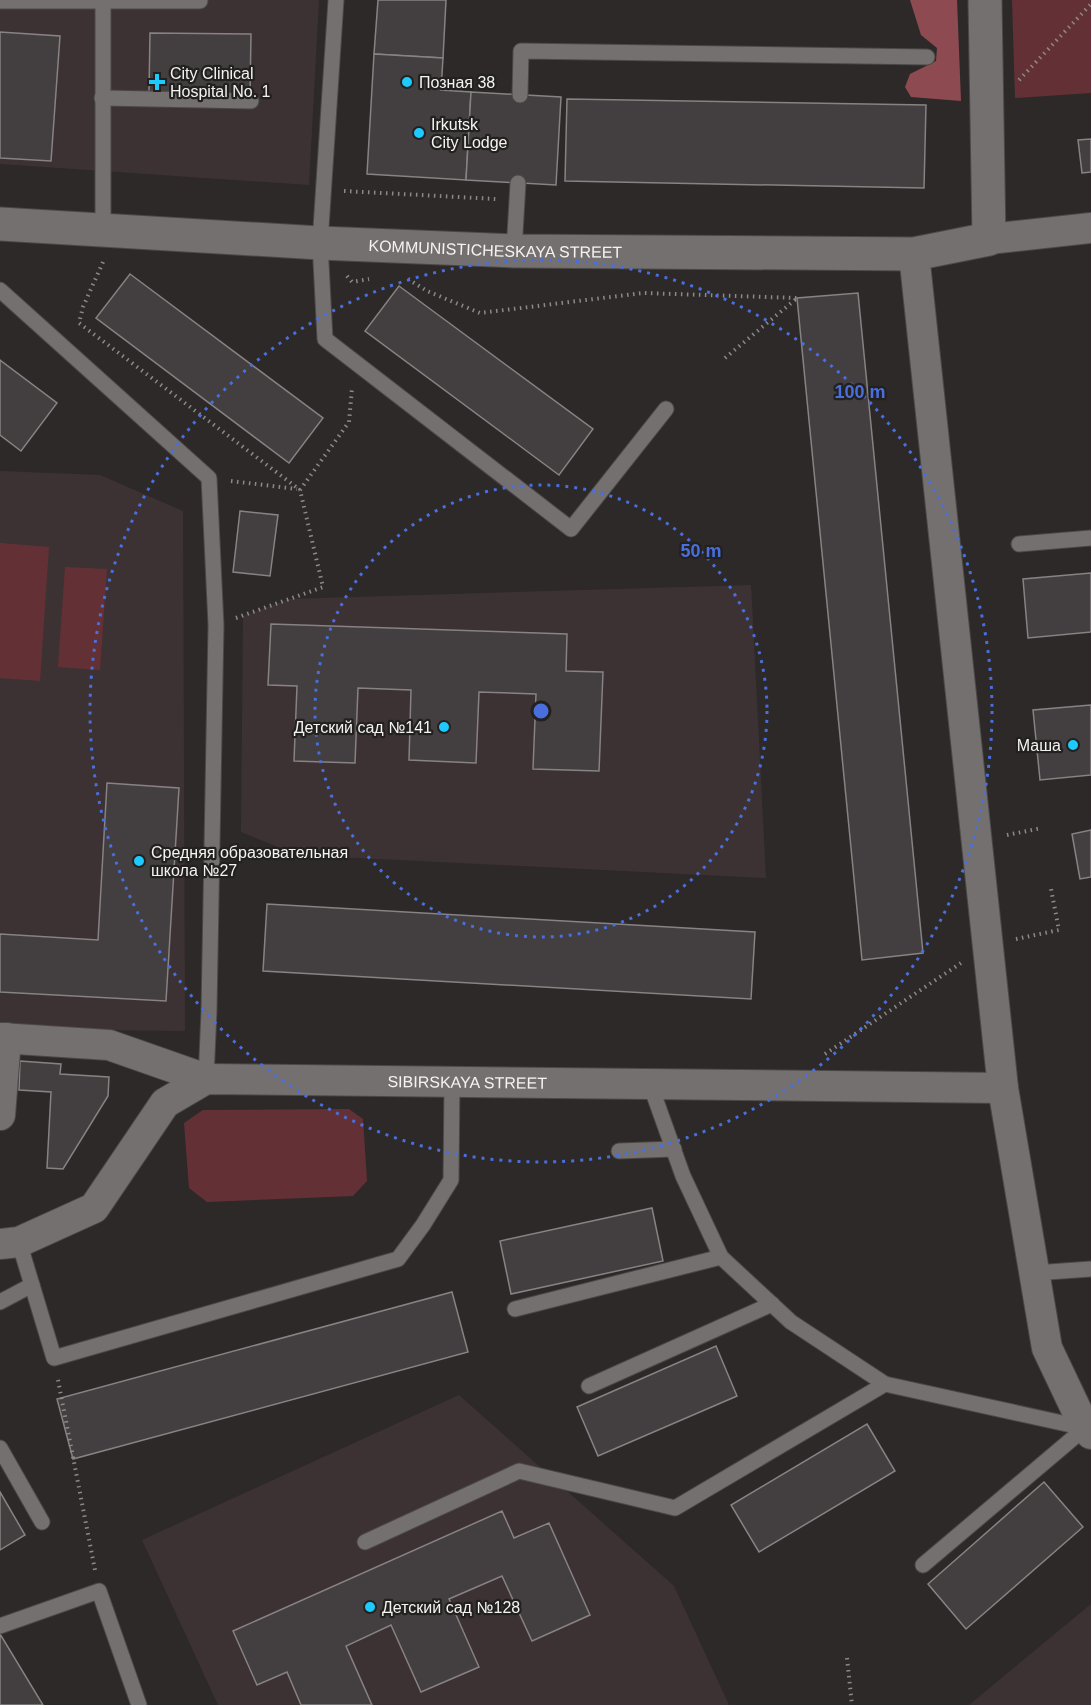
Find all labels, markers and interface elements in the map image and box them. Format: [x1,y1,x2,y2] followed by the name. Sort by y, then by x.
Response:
[170,65,271,100] place label: City Clinical Hospital No. 1
[148,73,166,91] marker: City Clinical Hospital No. 1
[419,74,495,91] place label: Позная 38
[400,75,414,89] marker: Позная 38
[431,116,508,151] place label: Irkutsk City Lodge
[412,126,426,140] marker: Irkutsk City Lodge
[368,237,622,261] street label: KOMMUNISTICHESKAYA STREET
[834,382,886,402] text: 100 m
[680,541,722,561] text: 50 m
[531,701,551,721] centre of rings
[294,719,432,736] place label: Детский сад №141
[437,720,451,734] marker: Детский сад №141
[1017,737,1061,754] place label: Маша
[1066,738,1080,752] marker: Маша
[151,844,348,879] place label: Средняя образовательная школа №27
[132,854,146,868] marker: Средняя образовательная школа №27
[387,1073,547,1092] street label: SIBIRSKAYA STREET
[382,1599,520,1616] place label: Детский сад №128
[363,1600,377,1614] marker: Детский сад №128

